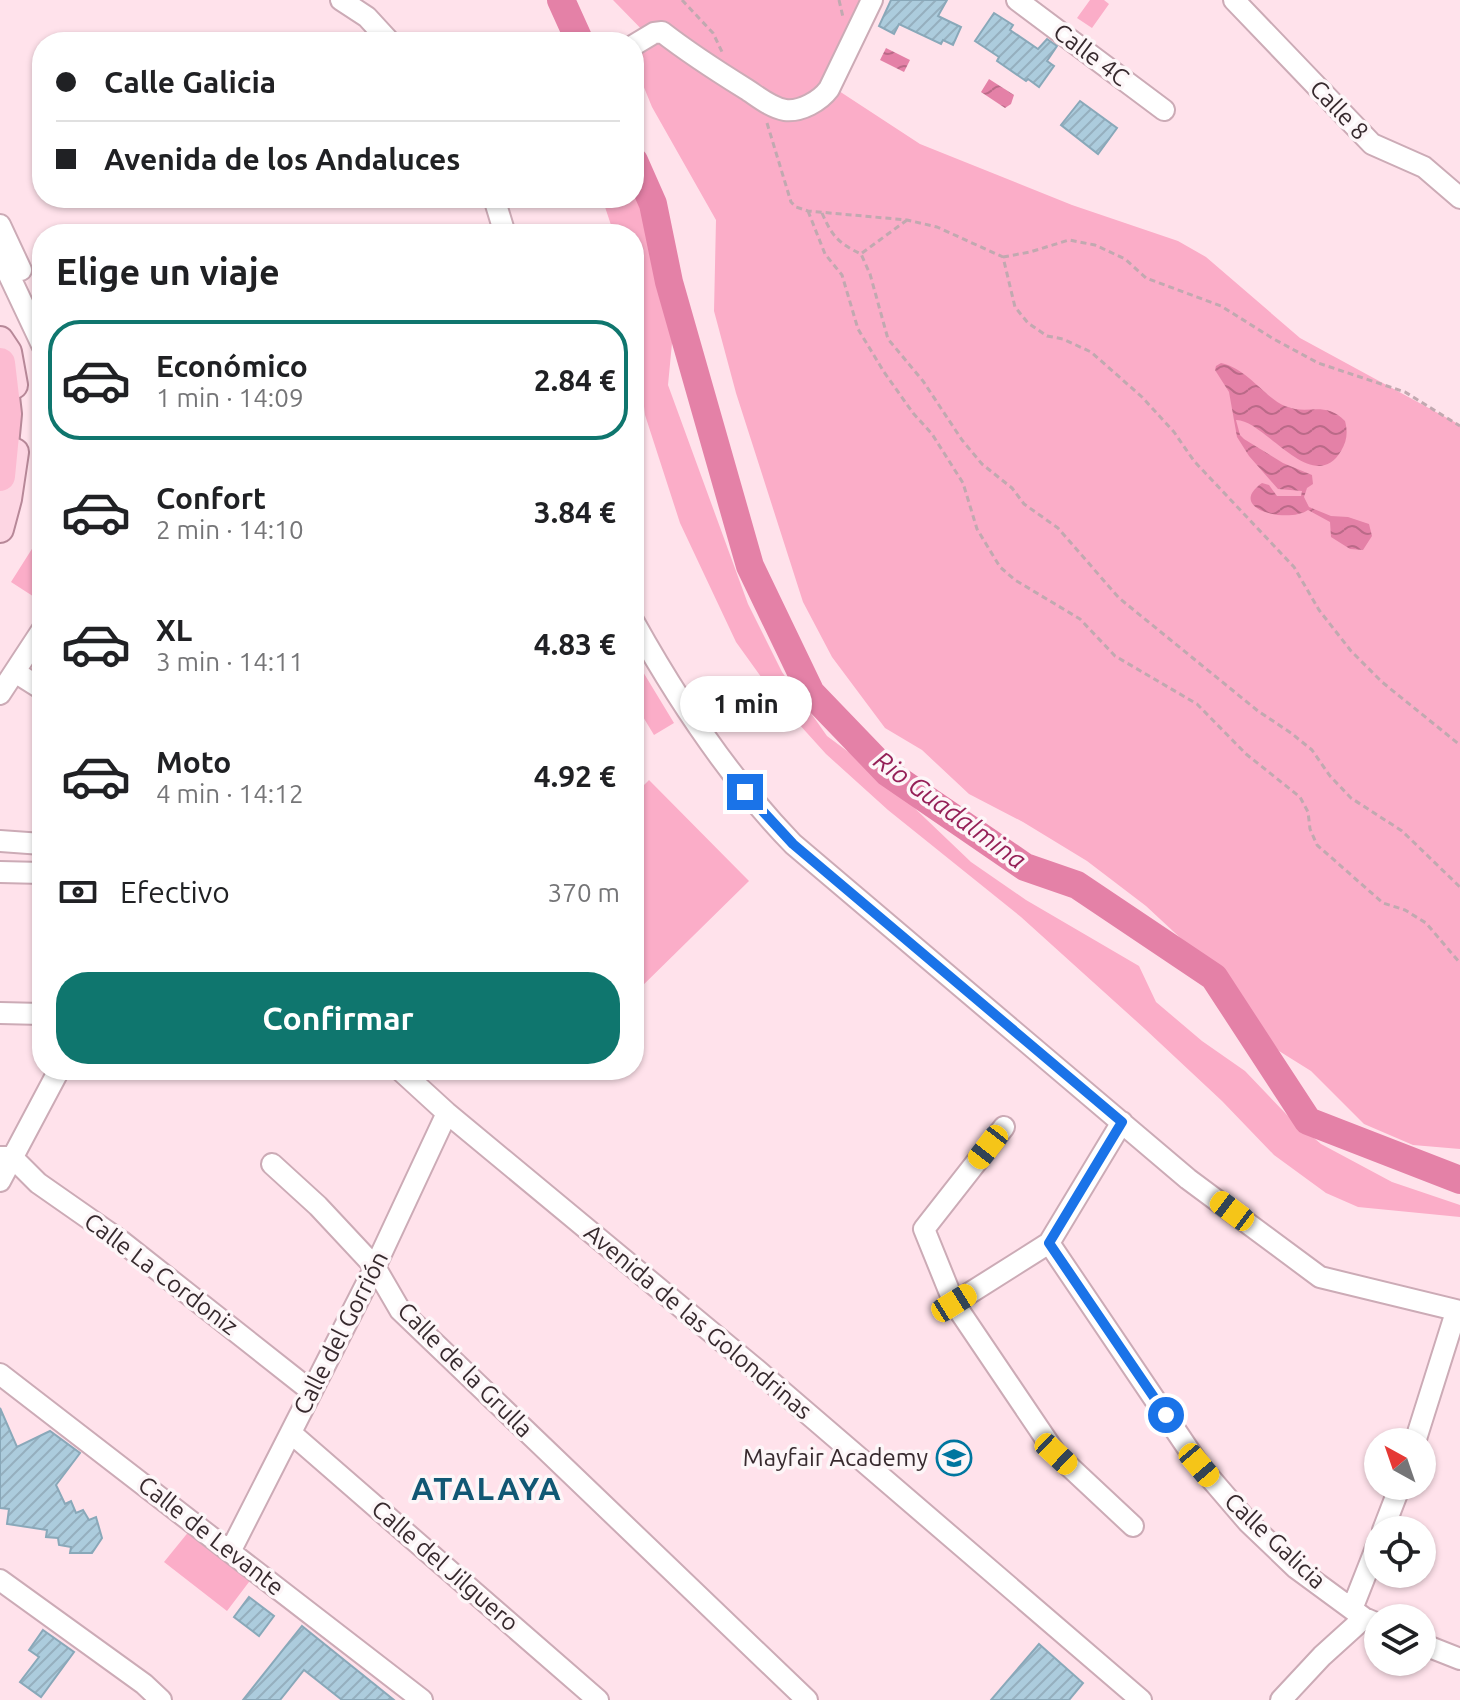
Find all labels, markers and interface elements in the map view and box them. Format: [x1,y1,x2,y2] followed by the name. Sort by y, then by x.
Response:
[1049,18,1134,92] street label: Calle 4C
[104,65,276,99] text: Calle Galicia
[1305,74,1374,145] street label: Calle 8
[104,142,460,176] text: Avenida de los Andaluces
[56,251,280,292] text: Elige un viaje
[60,344,132,416] icon: car
[156,349,308,383] text: Económico
[534,363,616,397] text: 2.84 €
[156,383,304,412] text: 1 min · 14:09
[60,476,132,548] icon: car
[156,481,266,515] text: Confort
[534,495,616,529] text: 3.84 €
[156,515,304,544] text: 2 min · 14:10
[60,608,132,680] icon: car
[156,613,192,647] text: XL
[534,627,616,661] text: 4.83 €
[156,647,304,676] text: 3 min · 14:11
[679,676,811,732] callout: 1 min
[713,689,779,718] text: 1 min
[60,740,132,812] icon: car
[156,745,231,779] text: Moto
[869,745,1032,874] water label: Rio Guadalmina
[534,759,616,793] text: 4.92 €
[727,774,763,810] route end
[156,779,304,808] text: 4 min · 14:12
[56,870,100,914] icon: cash
[120,875,230,909] text: Efectivo
[548,878,620,907] text: 370 m
[56,972,620,1064] button: Confirmar
[964,1121,1012,1173] car
[1206,1187,1258,1235] car
[79,1207,243,1340] street label: Calle La Cordoniz
[579,1219,817,1425] street label: Avenida de las Golondrinas
[288,1247,393,1419] street label: Calle del Gorrión
[927,1280,981,1326] car
[393,1297,538,1442] street label: Calle de la Grulla
[1148,1397,1184,1433] route start
[1364,1428,1436,1500] north arrow
[1364,1428,1436,1676] map controls
[1030,1429,1082,1479] car
[935,1439,973,1477] school or university icon: Mayfair Academy
[1174,1439,1224,1491] car
[743,1444,928,1471] place label: Mayfair Academy
[133,1470,289,1601] street label: Calle de Levante
[411,1470,563,1506] district label: ATALAYA
[1219,1487,1331,1594] street label: Calle Galicia
[367,1495,524,1637] street label: Calle del Jilguero
[1364,1516,1436,1588] button: locate
[1364,1604,1436,1676] button: layers

